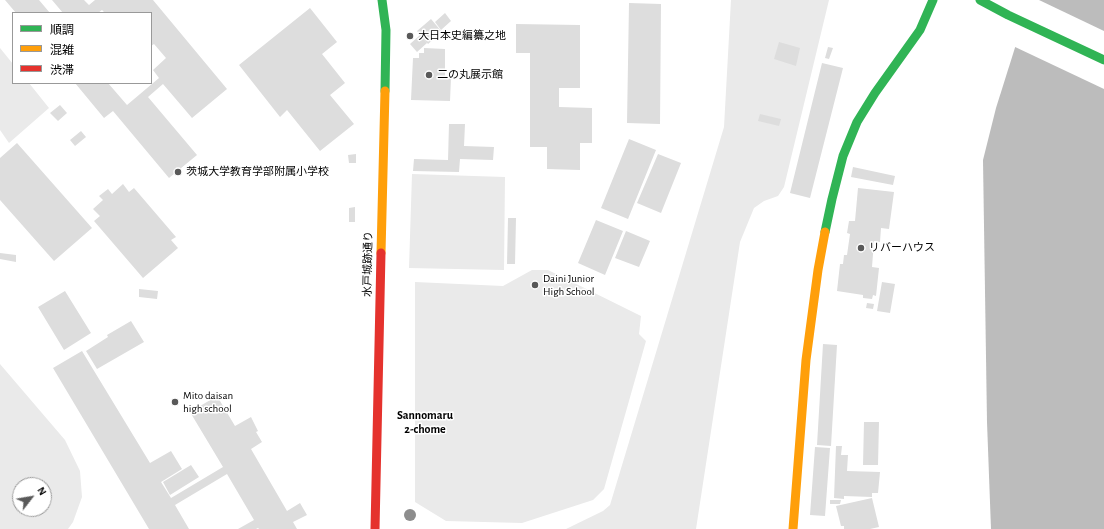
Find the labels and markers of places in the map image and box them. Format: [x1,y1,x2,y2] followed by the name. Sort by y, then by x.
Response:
[418,29,506,43] place label: 大日本史編纂之地
[405,31,415,41] marker: 大日本史編纂之地
[437,68,503,82] place label: 二の丸展示館
[424,70,434,80] marker: 二の丸展示館
[186,165,329,179] place label: 茨城大学教育学部附属小学校
[173,167,183,177] marker: 茨城大学教育学部附属小学校
[869,241,935,255] place label: リバーハウス
[856,243,866,253] marker: リバーハウス
[543,272,595,298] place label: Daini Junior High School
[530,280,540,290] marker: Daini Junior High School
[183,389,233,415] place label: Mito daisan high school
[170,397,180,407] marker: Mito daisan high school

